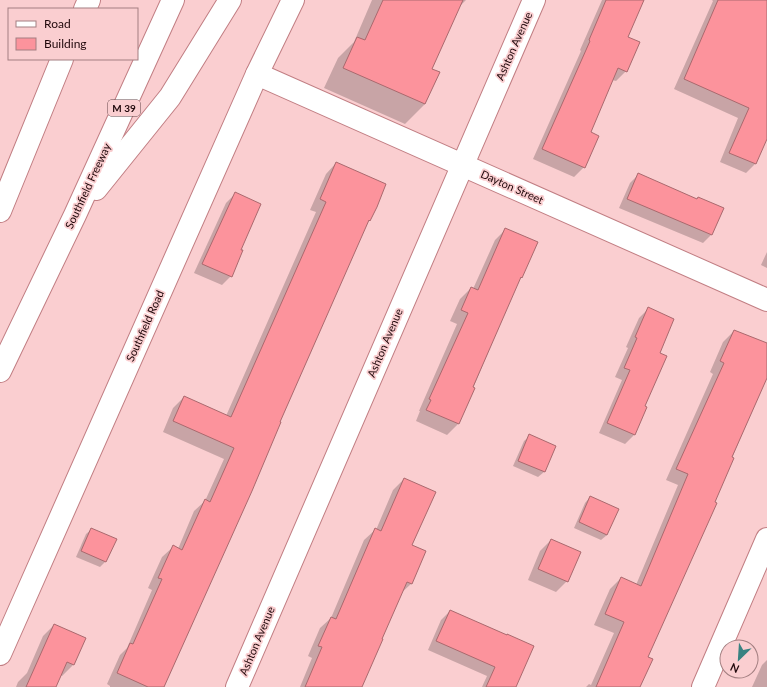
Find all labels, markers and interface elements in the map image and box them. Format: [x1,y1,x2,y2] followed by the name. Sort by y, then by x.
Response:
[8,8,138,60] legend
[493,9,534,82] street label: Ashton Avenue
[44,16,71,31] text: Road
[44,36,87,51] text: Building
[108,100,140,116] road number: M 39
[62,141,113,231] street label: Southfield Freeway
[479,167,546,206] street label: Dayton Street
[123,288,166,363] street label: Southfield Road
[364,306,405,379] street label: Ashton Avenue
[236,604,277,677] street label: Ashton Avenue
[719,639,759,679] north arrow
[728,661,741,676] text: N

